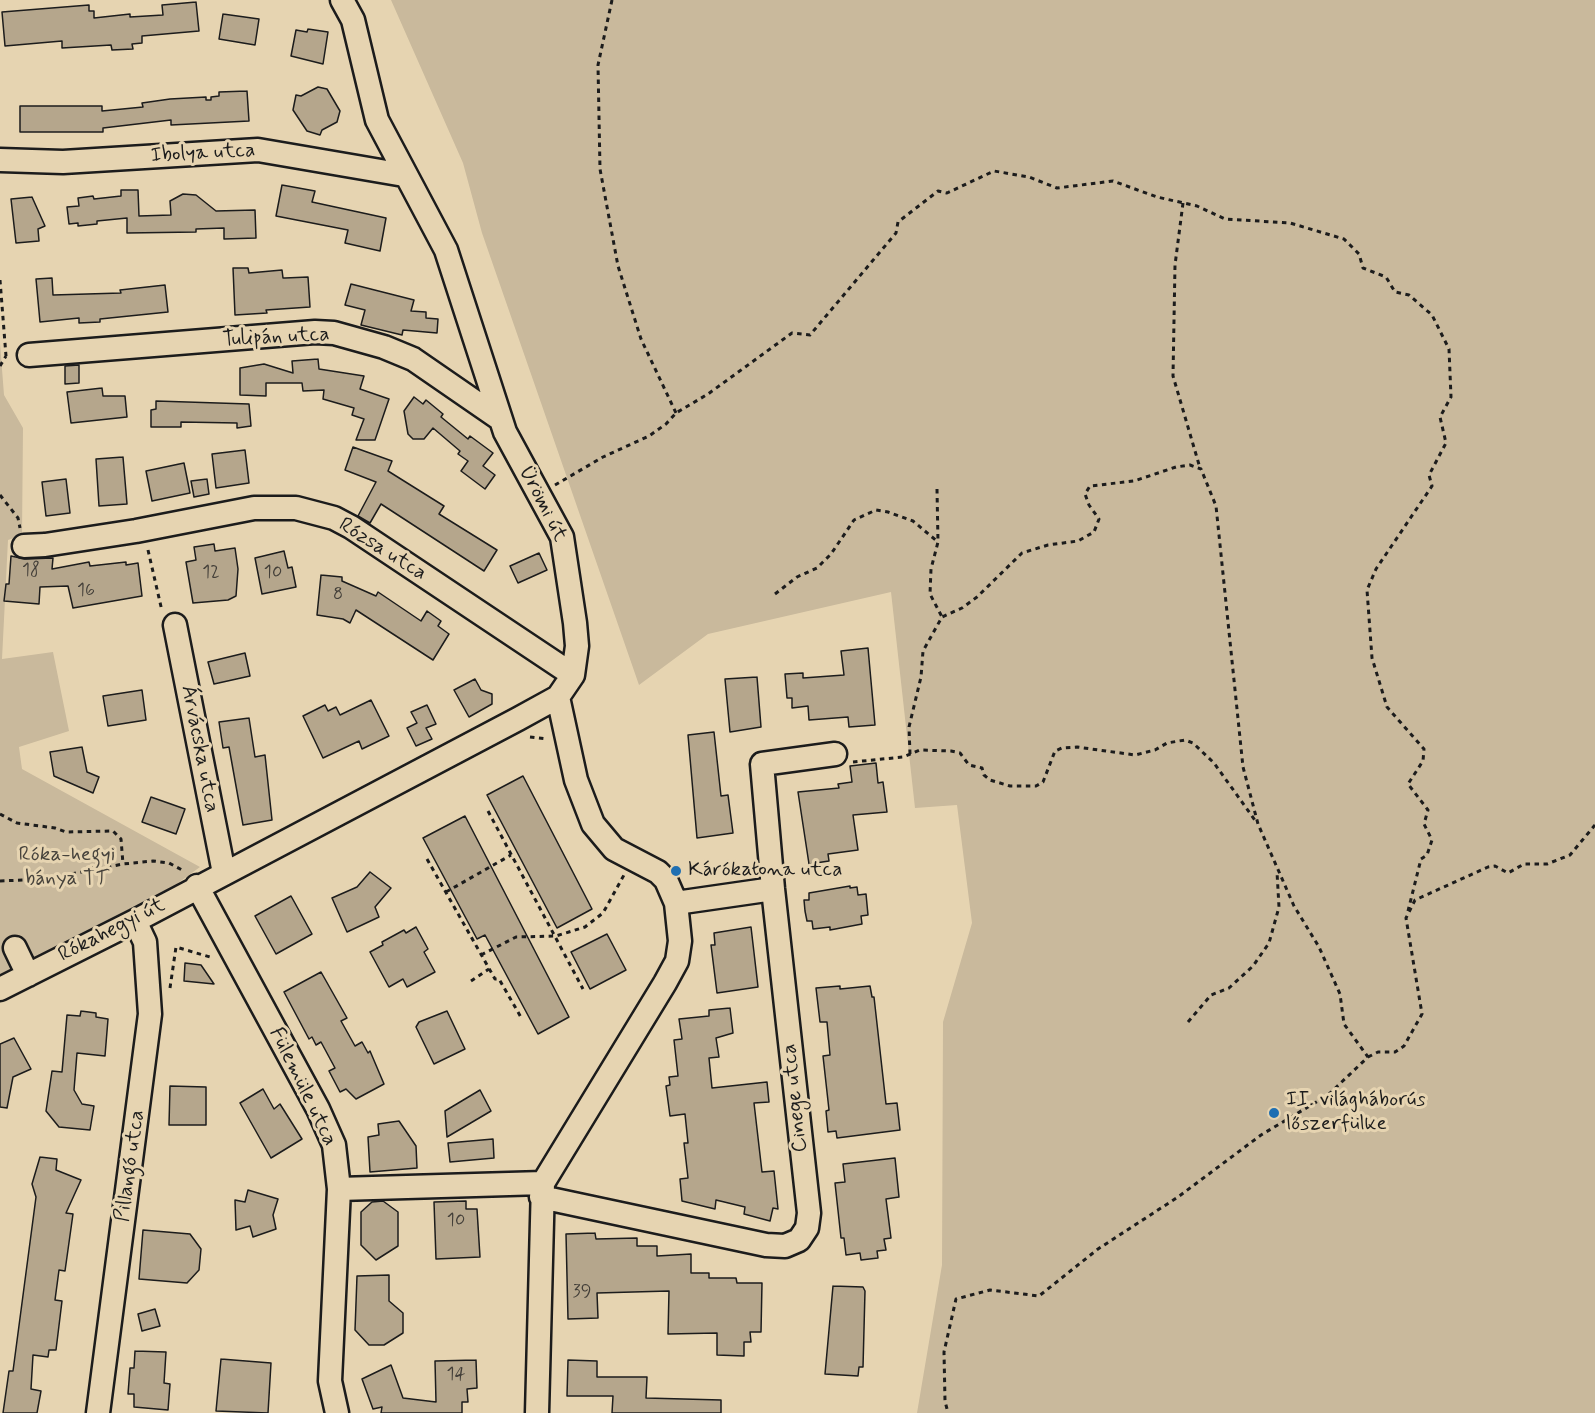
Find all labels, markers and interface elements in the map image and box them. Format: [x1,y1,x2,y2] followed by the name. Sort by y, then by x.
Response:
[150,139,256,169] street label: Ibolya utca
[222,323,330,353] street label: Tulipán utca
[512,462,572,546] street label: Ürömi út
[333,513,431,587] street label: Rózsa utca
[22,560,40,582] house number: 18
[202,562,220,584] house number: 12
[264,562,282,584] house number: 10
[77,580,95,602] house number: 16
[333,584,343,606] house number: 8
[174,683,224,815] street label: Árvácska utca
[19,843,115,893] park label: Róka-hegyi bánya TT
[688,858,843,884] place label: Kárókatona utca
[669,864,683,878] marker: Kárókatona utca
[54,893,170,969] street label: Rókahegyi út
[263,1024,341,1150] street label: Fülemüle utca
[778,1042,814,1154] street label: Cinege utca
[1286,1088,1426,1138] place label: II. világháborús lőszerfülke
[1267,1106,1281,1120] marker: II. világháborús lőszerfülke
[111,1108,151,1224] street label: Pillangó utca
[447,1210,465,1232] house number: 10
[573,1281,591,1303] house number: 39
[447,1364,465,1386] house number: 14

